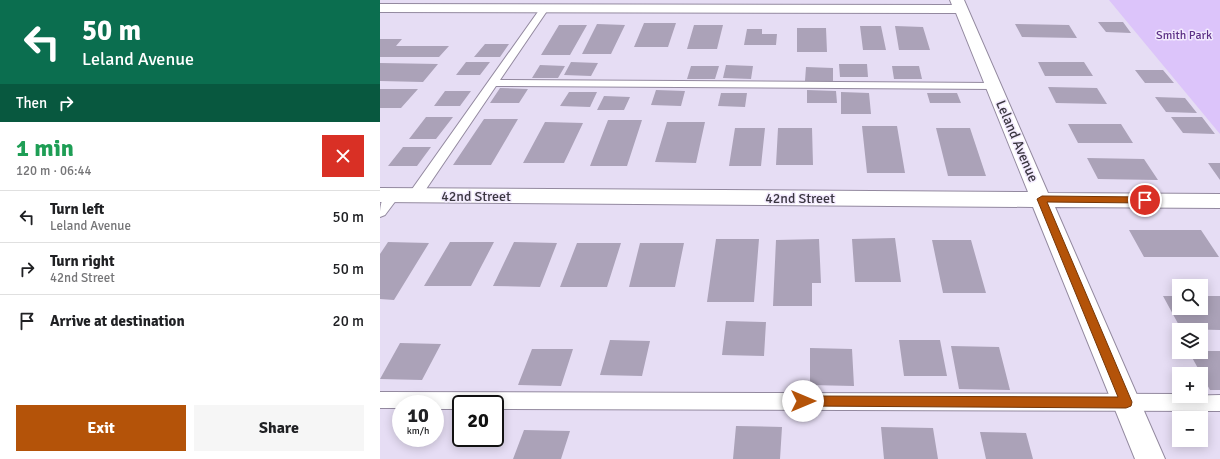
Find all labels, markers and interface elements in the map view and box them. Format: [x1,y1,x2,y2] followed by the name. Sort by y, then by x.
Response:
[82,14,141,48] text: 50 m
[16,16,68,68] icon: left
[1156,28,1212,43] park label: Smith Park
[82,48,194,70] text: Leland Avenue
[55,92,77,114] icon: right
[16,94,47,112] text: Then
[992,98,1042,184] street label: Leland Avenue
[16,133,74,163] text: 1 min
[322,135,364,177] button: close
[16,163,92,179] text: 120 m · 06:44
[1128,183,1162,217] pin
[441,188,511,205] street label: 42nd Street
[1134,189,1156,211] icon: arrive
[765,190,835,207] street label: 42nd Street
[50,200,104,218] text: Turn left
[16,206,38,228] icon: left
[333,208,364,226] text: 50 m
[50,218,131,234] text: Leland Avenue
[50,252,115,270] text: Turn right
[16,258,38,280] icon: right
[333,260,364,278] text: 50 m
[50,270,115,286] text: 42nd Street
[1172,279,1208,447] map controls
[1172,279,1208,315] button: search
[16,310,38,332] icon: arrive
[50,312,185,330] text: Arrive at destination
[333,312,364,330] text: 20 m
[1172,323,1208,359] button: layers
[1172,367,1208,403] button: +
[782,380,824,422] position arrow
[452,395,504,447] speed limit sign: 20
[407,403,429,428] text: 10
[16,405,186,451] button: Exit
[194,405,364,451] button: Share
[1172,411,1208,447] button: −
[407,425,429,437] text: km/h

